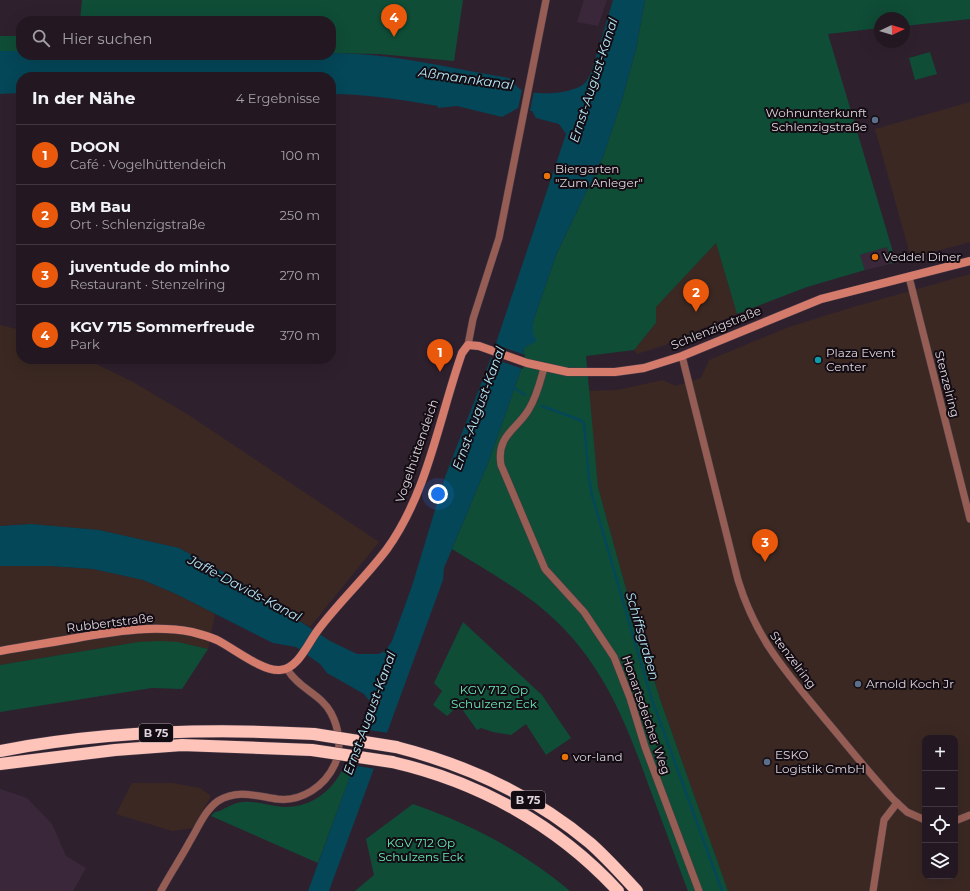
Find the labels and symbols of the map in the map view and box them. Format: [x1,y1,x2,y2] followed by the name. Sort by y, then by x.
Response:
[381,4,407,37] pin: 4
[874,12,910,48] north arrow
[565,15,621,144] water label: Ernst-August-Kanal
[417,63,515,93] water label: Aßmannkanal
[766,105,867,134] place label: Wohnunterkunft Schlenzigstraße
[870,115,880,125] marker: Wohnunterkunft Schlenzigstraße
[555,161,643,190] place label: Biergarten "Zum Anleger"
[542,171,552,181] marker: Biergarten "Zum Anleger"
[883,249,961,264] place label: Veddel Diner
[870,252,880,262] marker: Veddel Diner
[683,279,709,312] pin: 2
[669,303,763,352] street label: Schlenzigstraße
[427,339,453,372] pin: 1
[448,344,508,472] water label: Ernst-August-Kanal
[826,345,896,374] place label: Plaza Event Center
[932,349,963,419] street label: Stenzelring
[813,355,823,365] marker: Plaza Event Center
[392,397,441,504] street label: Vogelhüttendeich
[428,484,448,504] your location
[752,529,778,562] pin: 3
[185,551,305,625] water label: Jaffe-Davids-Kanal
[623,590,663,682] water label: Schiffsgraben
[66,610,154,635] street label: Rubbertstraße
[767,628,820,691] street label: Stenzelring
[339,649,399,777] water label: Ernst-August-Kanal
[619,653,674,776] street label: Honartsdeicher Weg
[866,676,954,691] place label: Arnold Koch Jr
[853,679,863,689] marker: Arnold Koch Jr
[451,682,538,711] park label: KGV 712 Op Schulzenz Eck
[139,724,173,742] road number: B 75
[775,747,865,776] place label: ESKO Logistik GmbH
[573,749,623,764] place label: vor-land
[560,752,570,762] marker: vor-land
[762,757,772,767] marker: ESKO Logistik GmbH
[511,791,545,809] road number: B 75
[378,835,465,864] park label: KGV 712 Op Schulzens Eck

